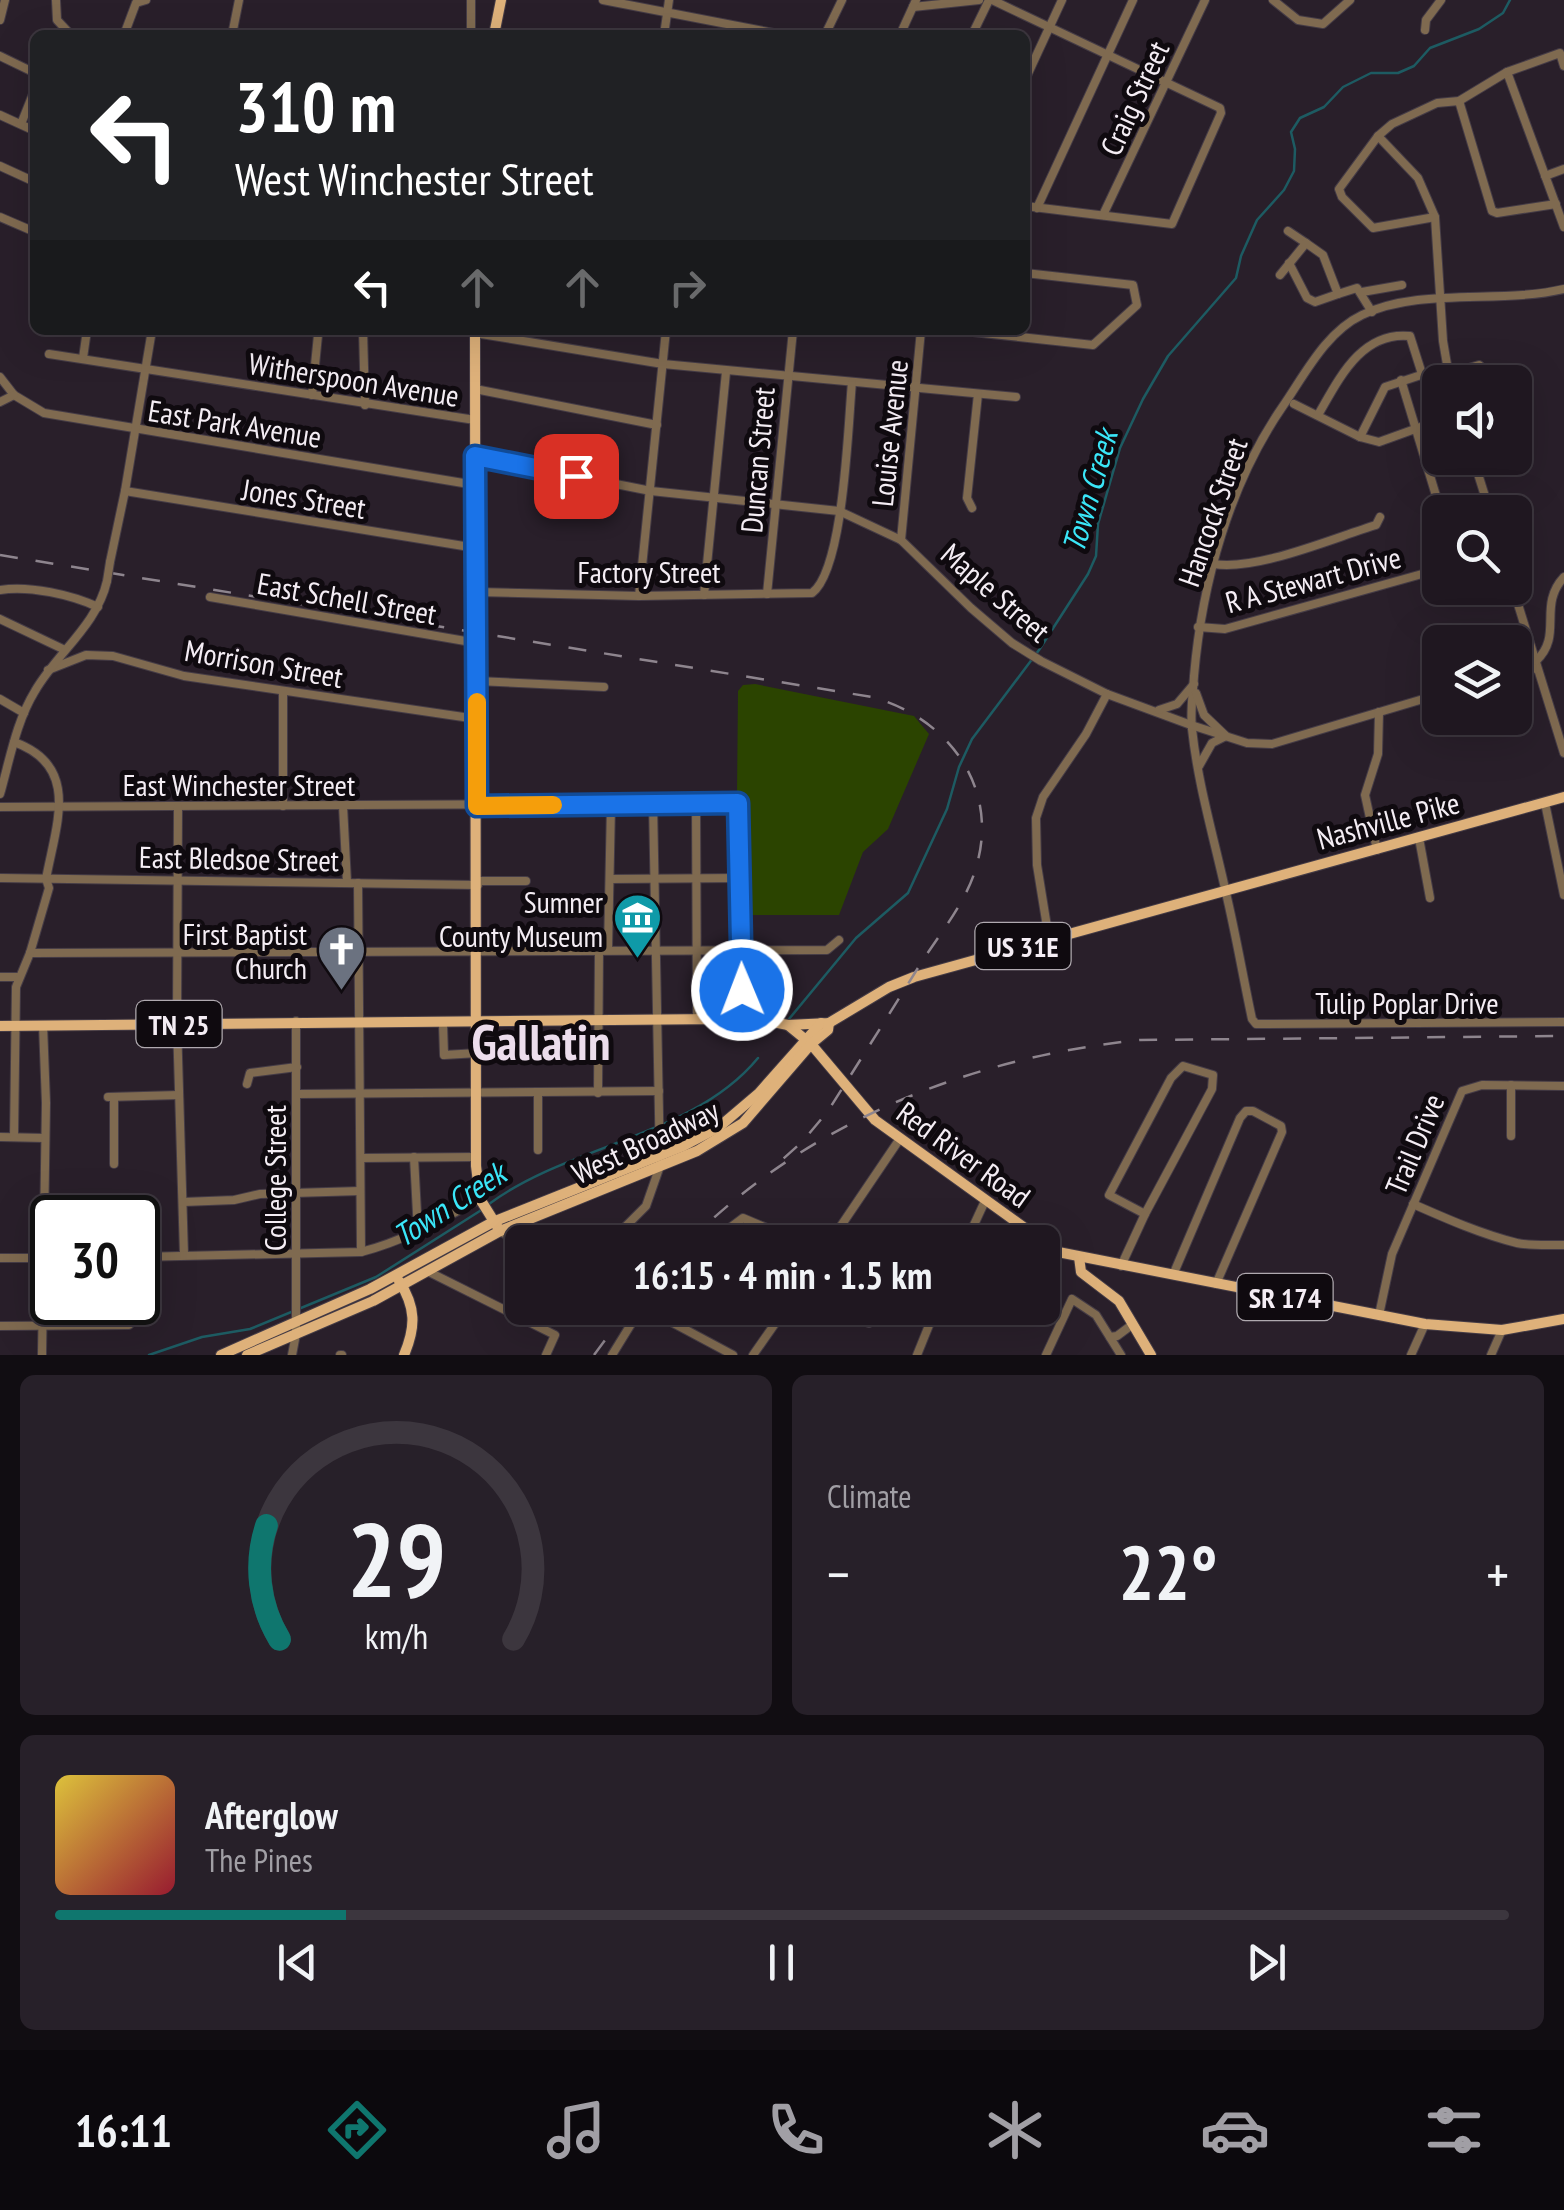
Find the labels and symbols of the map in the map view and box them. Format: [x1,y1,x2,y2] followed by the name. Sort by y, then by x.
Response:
[1091,34,1178,161] street label: Craig Street
[246,343,462,415] street label: Witherspoon Avenue
[862,358,916,508] street label: Louise Avenue
[731,385,783,535] street label: Duncan Street
[146,390,324,456] street label: East Park Avenue
[1051,421,1128,557] water label: Town Creek
[1168,432,1256,591] street label: Hancock Street
[534,434,619,519] pin
[239,469,369,527] street label: Jones Street
[933,534,1059,651] street label: Maple Street
[1221,537,1405,621] street label: R A Stewart Drive
[577,552,721,591] street label: Factory Street
[254,563,440,633] street label: East Schell Street
[182,630,347,696] street label: Morrison Street
[123,765,356,804] street label: East Winchester Street
[1312,782,1464,858] street label: Nashville Pike
[139,837,340,879] street label: East Bledsoe Street
[439,882,604,955] place label: Sumner County Museum
[612,892,664,960] museum icon: Sumner County Museum
[183,914,308,987] place label: First Baptist Church
[976,923,1070,969] road number: US 31E
[316,924,368,992] church icon: First Baptist Church
[690,938,794,1042] position arrow
[1315,983,1499,1022] street label: Tulip Poplar Drive
[136,1001,222,1047] road number: TN 25
[472,1009,610,1074] district label: Gallatin
[1375,1088,1453,1200] street label: Trail Drive
[565,1090,725,1192] street label: West Broadway
[890,1092,1038,1216] street label: Red River Road
[255,1104,294,1251] street label: College Street
[385,1150,516,1256] water label: Town Creek
[30,1195,160,1325] speed limit sign: 30
[1238,1274,1332,1320] road number: SR 174

